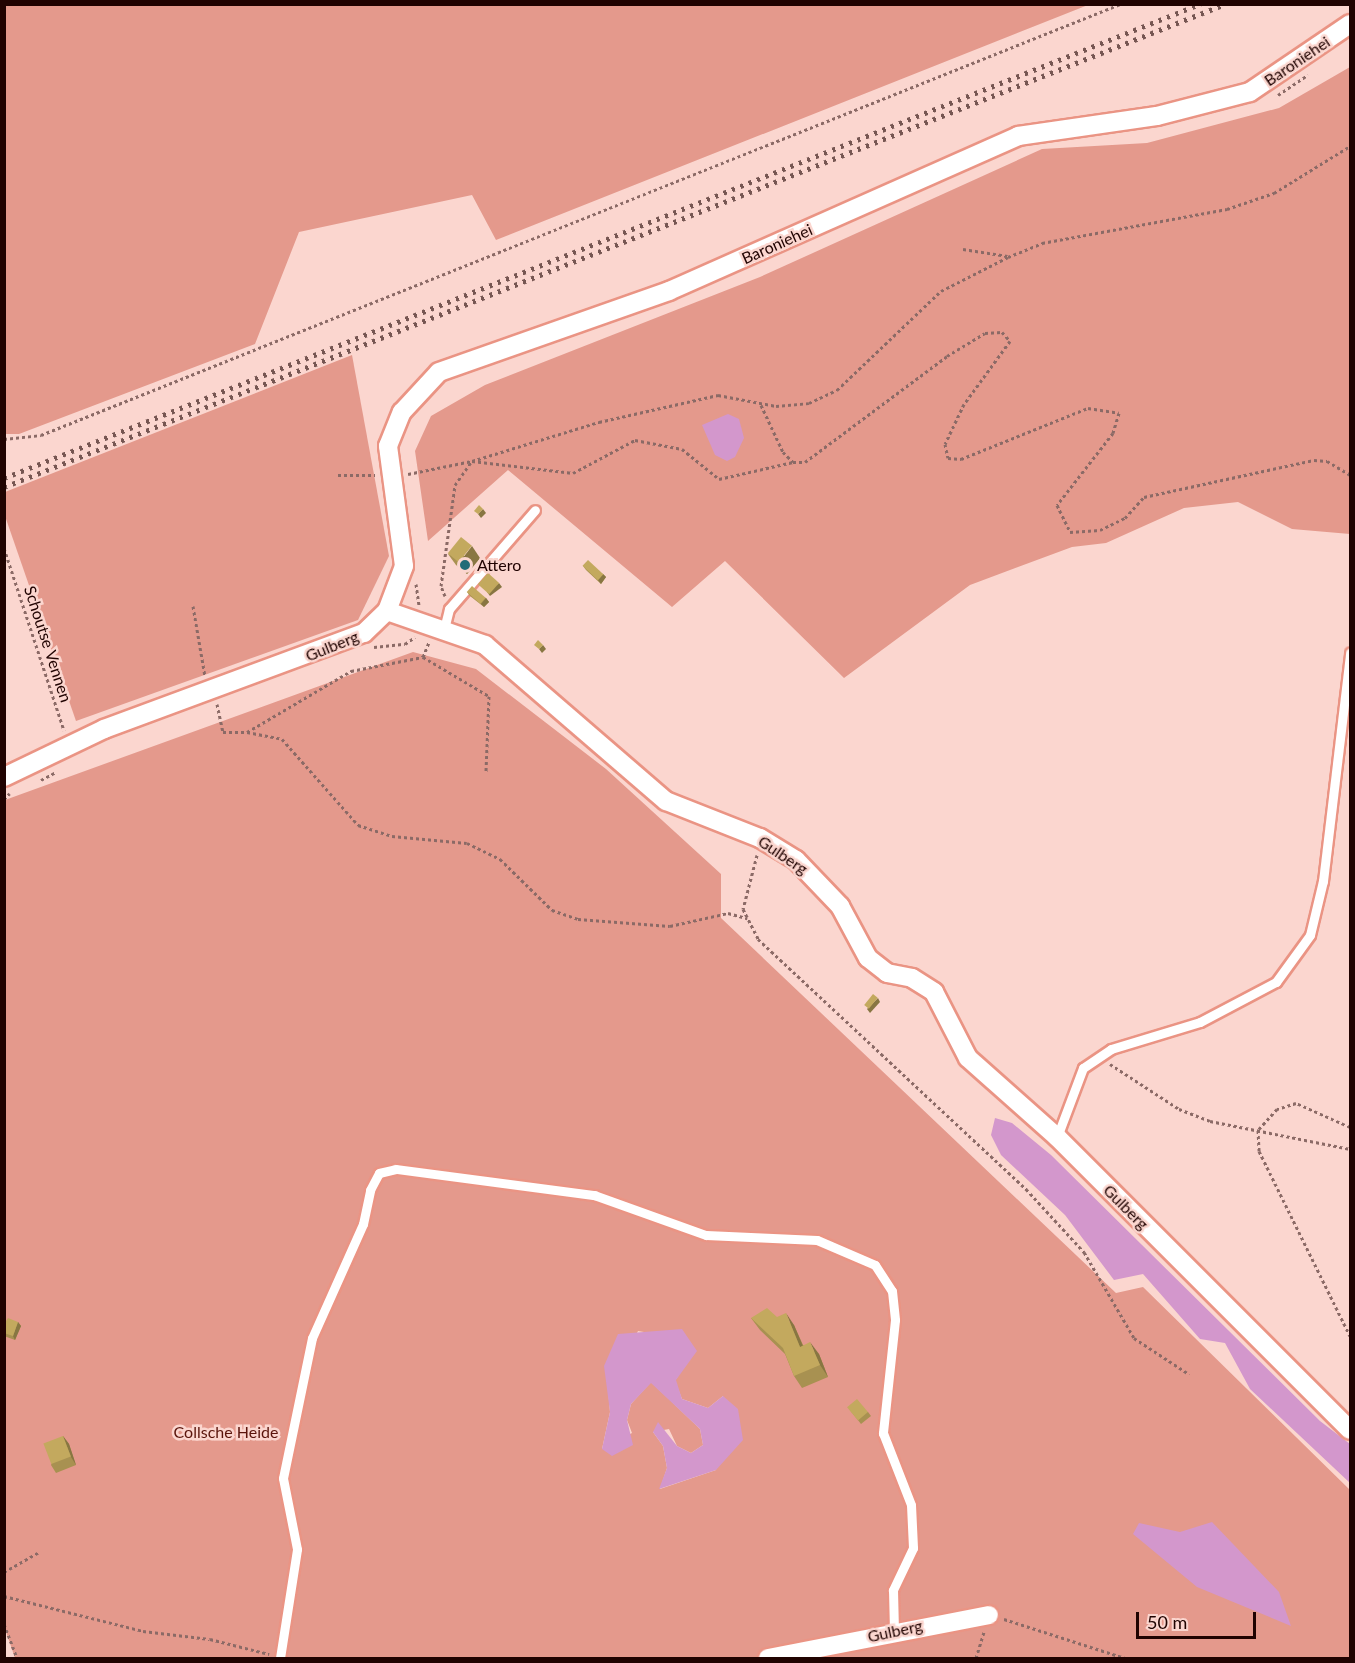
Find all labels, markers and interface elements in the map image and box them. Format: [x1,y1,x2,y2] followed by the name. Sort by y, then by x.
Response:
[1260,32,1334,90] street label: Baroniehei
[739,220,815,268] street label: Baroniehei
[477,555,521,575] place label: Attero
[458,558,472,572] marker: Attero
[20,583,76,705] street label: Schoutse Vennen
[303,627,361,665] street label: Gulberg
[755,831,811,879] street label: Gulberg
[1100,1181,1152,1233] street label: Gulberg
[174,1422,278,1442] park label: Collsche Heide
[1139,1600,1259,1638] scale bar
[1147,1611,1187,1633] text: 50 m
[866,1616,924,1646] street label: Gulberg

